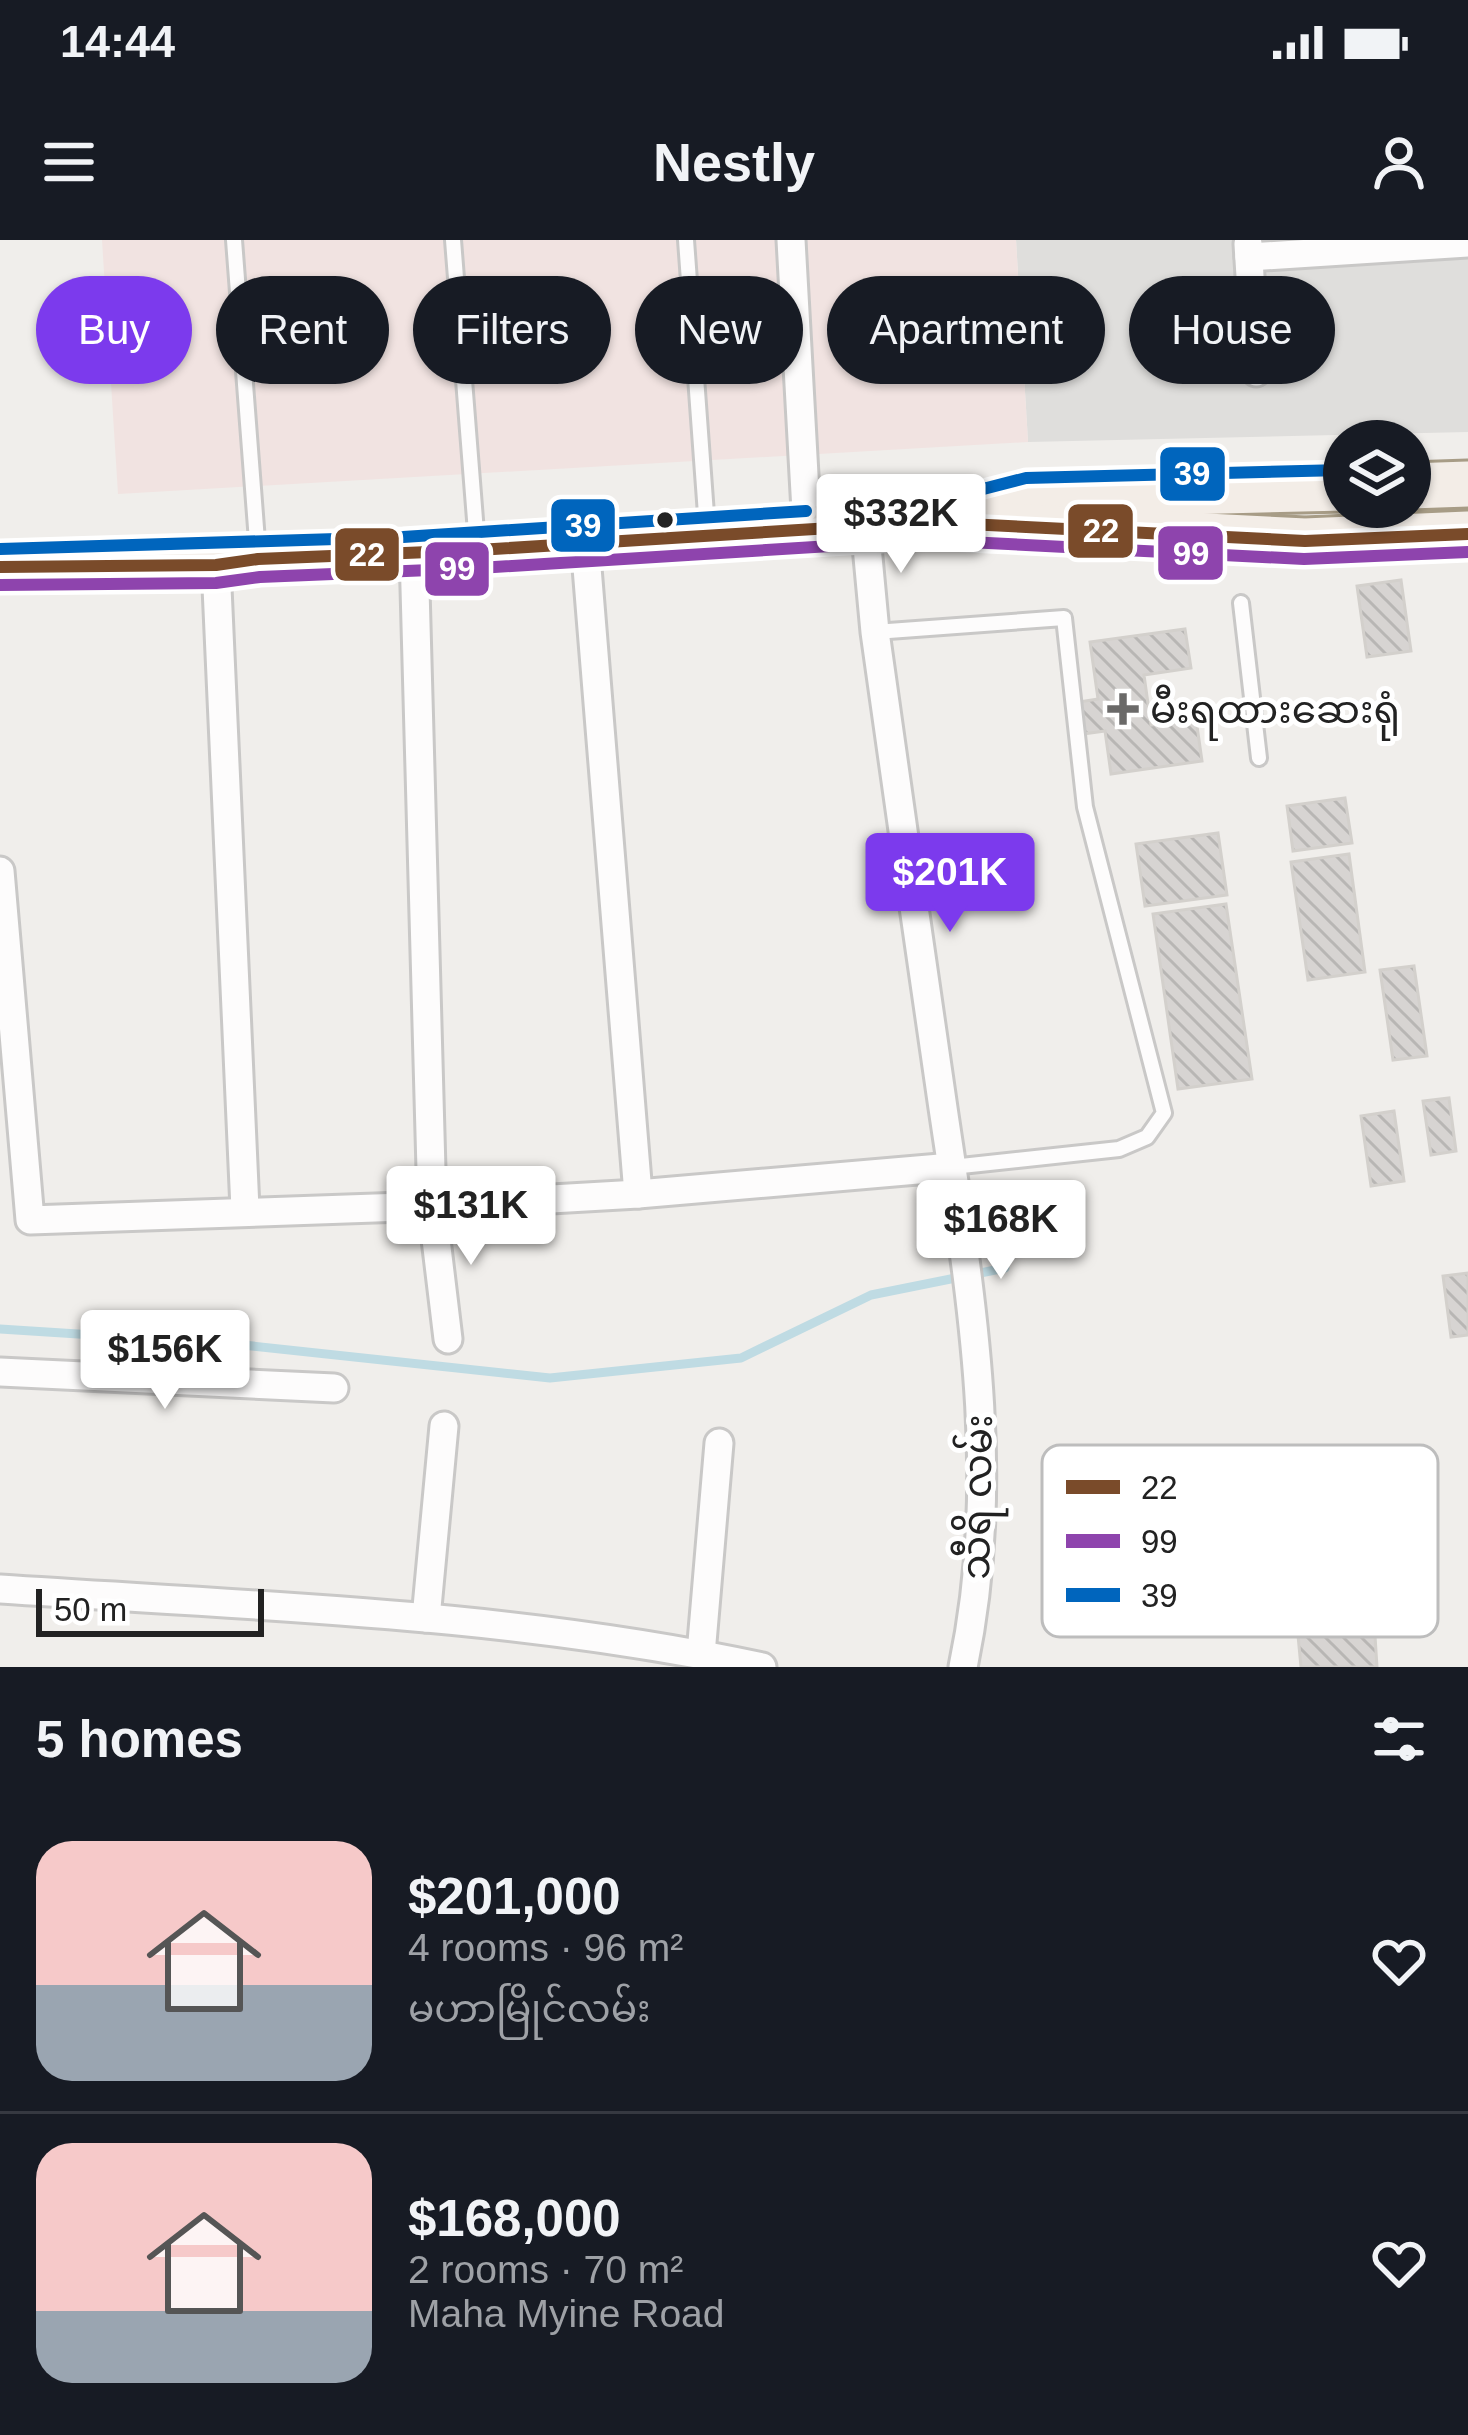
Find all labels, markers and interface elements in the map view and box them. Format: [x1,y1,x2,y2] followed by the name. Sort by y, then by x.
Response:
[60,16,175,67] text: 14:44
[36,129,102,195] icon: menu
[1366,129,1432,195] icon: person
[653,132,815,192] text: Nestly
[36,276,192,384] chip: Buy
[216,276,389,384] chip: Rent
[413,276,611,384] chip: Filters
[635,276,803,384] chip: New
[827,276,1105,384] chip: Apartment
[1129,276,1335,384] chip: House
[1323,420,1431,528] map controls
[1323,420,1431,528] button: layers
[1158,445,1227,503] line badge: 39
[1174,455,1210,492] text: 39
[817,474,985,576] pin: $332K
[844,491,958,534] text: $332K
[549,497,617,554] line badge: 39
[1066,502,1135,560] line badge: 22
[565,507,601,544] text: 39
[654,509,676,531] unlabelled marker
[1083,512,1119,549] text: 22
[1156,524,1225,582] line badge: 99
[333,526,401,583] line badge: 22
[1173,535,1209,572] text: 99
[349,536,385,573] text: 22
[423,540,491,598] line badge: 99
[439,550,475,587] text: 99
[1150,684,1400,741] place label: မီးရထားဆေးရုံ
[1107,693,1139,725] marker: မီးရထားဆေးရုံ
[866,833,1034,935] pin: $201K
[893,850,1007,893] text: $201K
[387,1166,555,1268] pin: $131K
[917,1180,1085,1282] pin: $168K
[414,1183,528,1226] text: $131K
[944,1197,1058,1240] text: $168K
[81,1310,249,1412] pin: $156K
[108,1327,222,1370] text: $156K
[950,1414,1010,1580] street label: သီရိ လမ်း
[1042,1445,1438,1637] legend
[1141,1469,1178,1506] text: 22
[1141,1523,1178,1560] text: 99
[1141,1577,1178,1614] text: 39
[36,1583,264,1636] scale bar
[54,1591,127,1628] text: 50 m
[1366,1706,1432,1772] icon: filters
[36,1711,243,1768] text: 5 homes
[408,1868,621,1925] text: $201,000
[132,1889,276,2033] icon: home
[408,1926,683,1969] text: 4 rooms · 96 m²
[1366,1928,1432,1994] icon: heart
[408,1987,651,2030] text: မဟာမြိုင်လမ်း
[408,2190,621,2247] text: $168,000
[132,2191,276,2335] icon: home
[1366,2230,1432,2296] icon: heart
[408,2248,683,2291] text: 2 rooms · 70 m²
[408,2292,725,2335] text: Maha Myine Road

